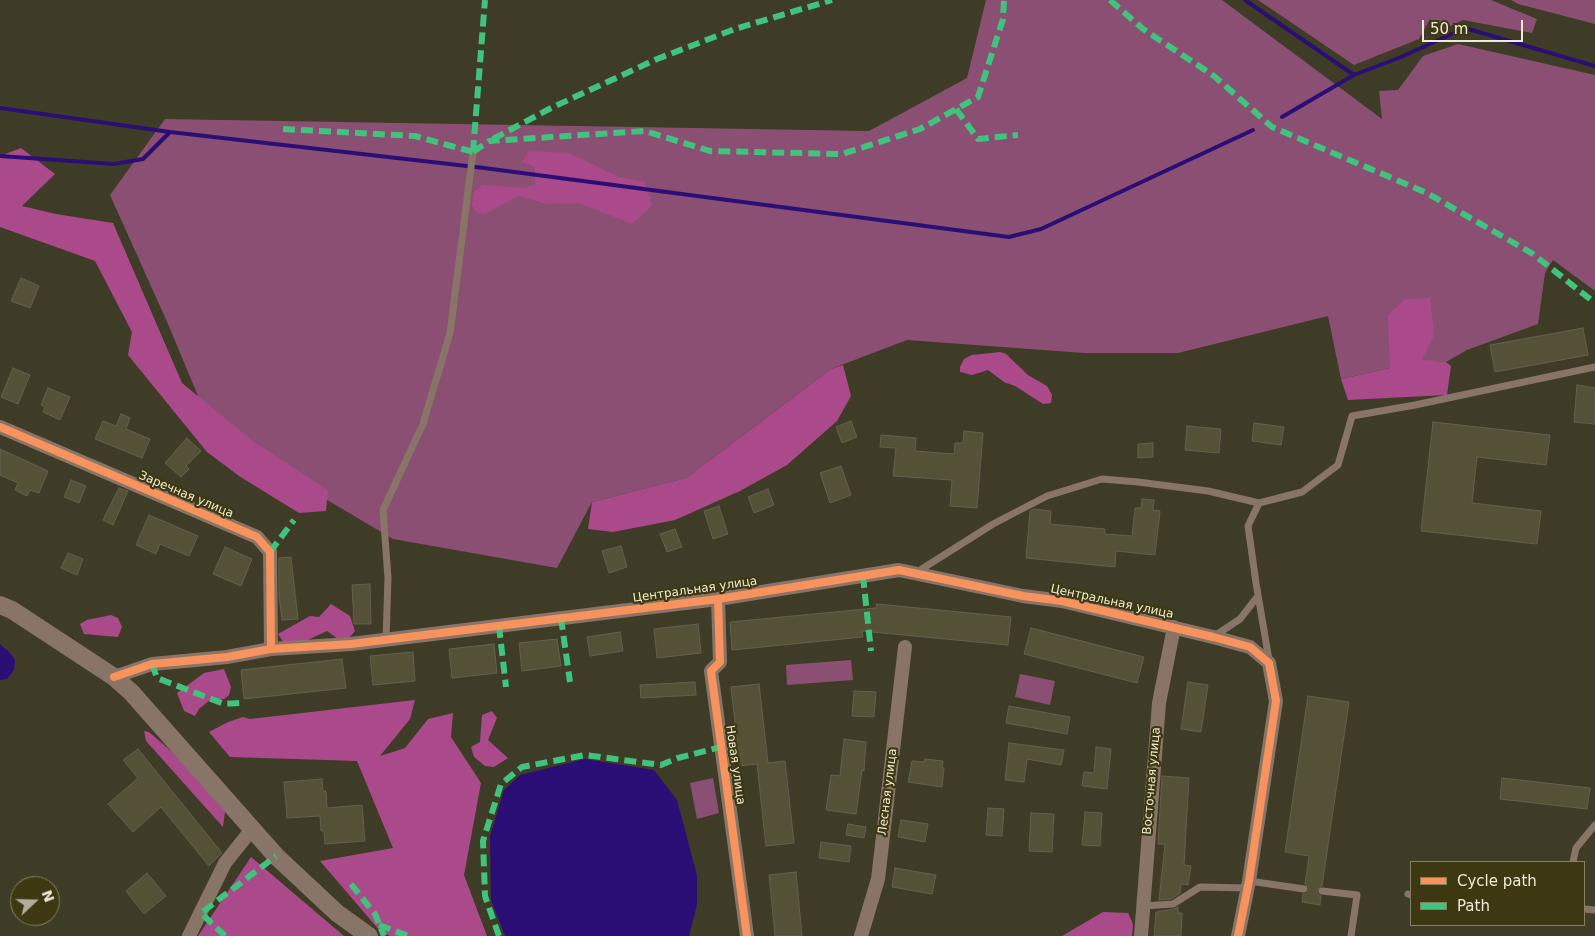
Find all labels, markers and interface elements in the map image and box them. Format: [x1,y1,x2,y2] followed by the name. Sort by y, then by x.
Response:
[1425,10,1526,42] scale bar
[1430,20,1468,38] text: 50 m
[136,469,236,521] street label: Заречная улица
[632,574,758,606] street label: Центральная улица
[1049,582,1175,622] street label: Центральная улица
[722,724,748,806] street label: Новая улица
[1140,727,1164,835] street label: Восточная улица
[876,748,900,836] street label: Лесная улица
[1410,861,1585,926] legend
[1457,872,1537,890] text: Cycle path
[10,876,60,926] north arrow
[39,888,58,904] text: N
[1457,897,1490,915] text: Path

